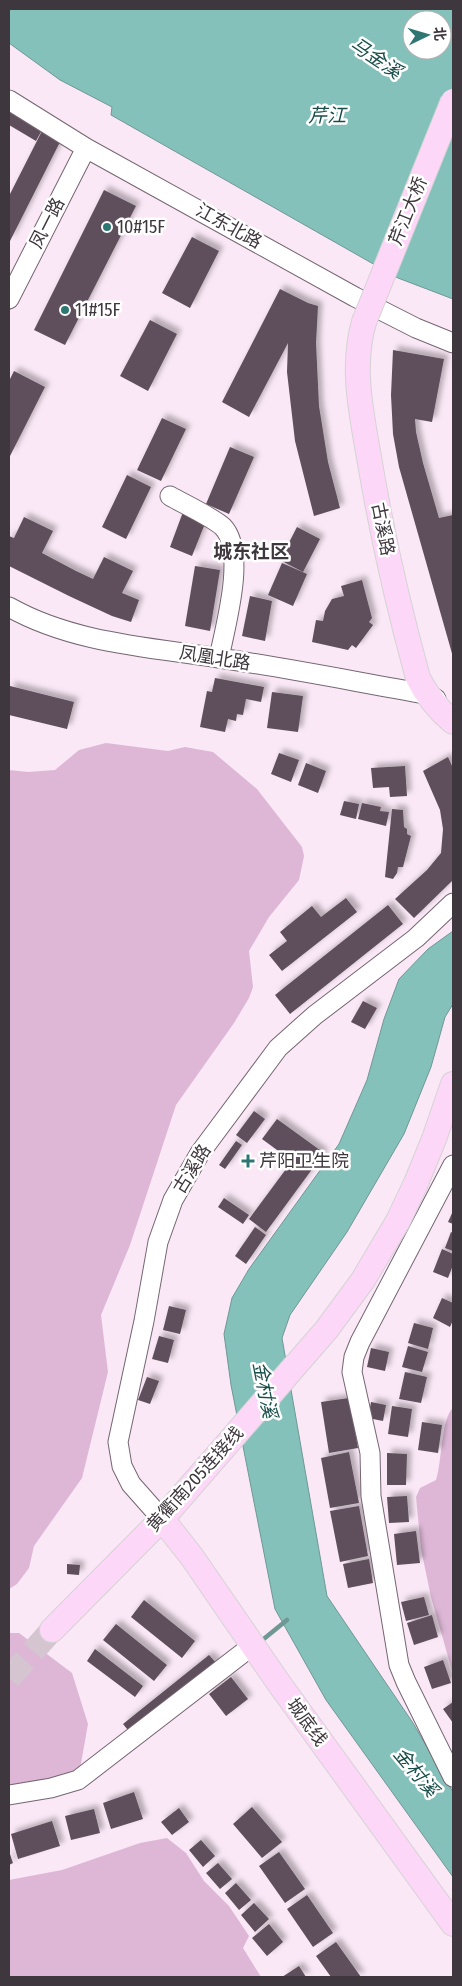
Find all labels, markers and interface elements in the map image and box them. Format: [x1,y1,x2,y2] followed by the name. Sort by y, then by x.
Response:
[402,10,452,60] north arrow
[430,26,449,42] text: 北
[346,33,408,85] water label: 马金溪
[308,104,348,127] water label: 芹江
[384,174,432,248] street label: 芹江大桥
[25,194,69,252] street label: 凤一路
[192,199,266,253] street label: 江东北路
[117,216,165,238] place label: 10#15F
[101,221,113,233] marker: 10#15F
[75,299,121,321] place label: 11#15F
[59,304,71,316] marker: 11#15F
[367,500,399,558] street label: 古溪路
[213,540,289,563] district label: 城东社区
[178,642,252,674] street label: 凤凰北路
[168,1140,216,1198] street label: 古溪路
[259,1150,349,1172] place label: 芹阳卫生院
[241,1154,255,1168] marker: 芹阳卫生院
[248,1360,282,1422] water label: 金村溪
[142,1422,248,1536] street label: 黄衢南205连接线
[282,1694,332,1750] street label: 城底线
[389,1743,444,1803] water label: 金村溪

